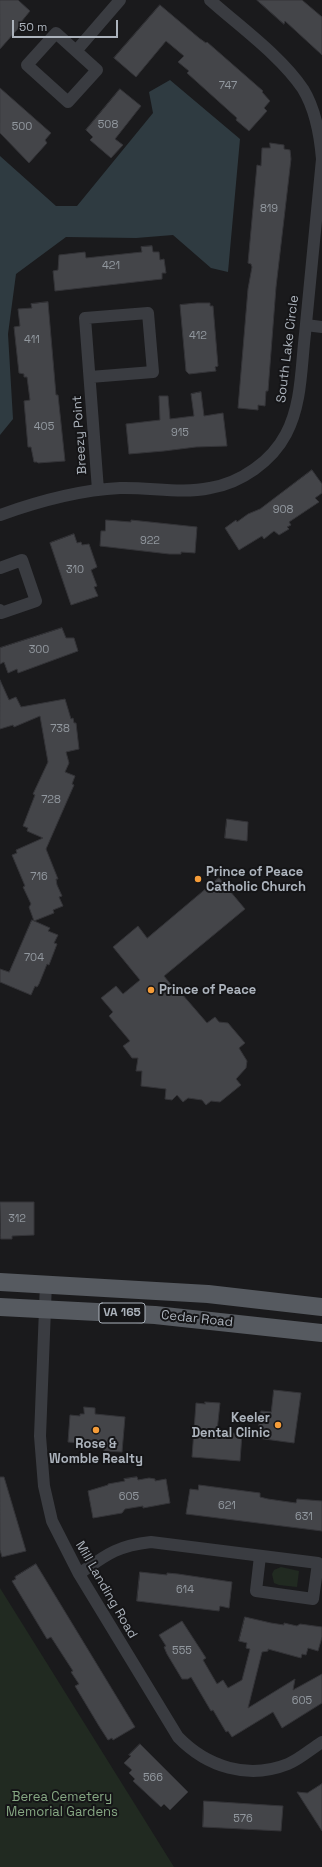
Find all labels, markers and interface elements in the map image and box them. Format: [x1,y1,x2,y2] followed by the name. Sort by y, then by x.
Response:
[14,12,120,38] scale bar
[19,19,47,35] text: 50 m
[219,79,237,93] house number: 747
[98,118,118,132] house number: 508
[12,120,32,134] house number: 500
[260,202,278,216] house number: 819
[102,259,120,273] house number: 421
[274,294,302,404] street label: South Lake Circle
[189,329,207,343] house number: 412
[24,333,40,347] house number: 411
[69,395,91,475] street label: Breezy Point
[34,420,54,434] house number: 405
[171,426,189,440] house number: 915
[273,503,293,517] house number: 908
[140,534,160,548] house number: 922
[66,563,84,577] house number: 310
[29,643,49,657] house number: 300
[50,722,70,736] house number: 738
[41,793,61,807] house number: 728
[206,864,306,895] place label: Prince of Peace Catholic Church
[30,870,48,884] house number: 716
[193,874,203,884] marker: Prince of Peace Catholic Church
[24,951,44,965] house number: 704
[159,982,256,998] place label: Prince of Peace
[146,985,156,995] marker: Prince of Peace
[8,1212,26,1226] house number: 312
[99,1303,145,1323] road number: VA 165
[160,1307,234,1331] street label: Cedar Road
[191,1410,270,1441] place label: Keeler Dental Clinic
[273,1420,283,1430] marker: Keeler Dental Clinic
[91,1425,101,1435] marker: Rose & Womble Realty
[49,1436,143,1467] place label: Rose & Womble Realty
[119,1490,139,1504] house number: 605
[218,1499,236,1513] house number: 621
[295,1510,313,1524] house number: 631
[72,1539,140,1641] street label: Mill Landing Road
[176,1583,194,1597] house number: 614
[172,1644,192,1658] house number: 555
[292,1694,312,1708] house number: 605
[143,1771,163,1785] house number: 566
[6,1789,118,1820] park label: Berea Cemetery Memorial Gardens
[233,1812,253,1826] house number: 576

